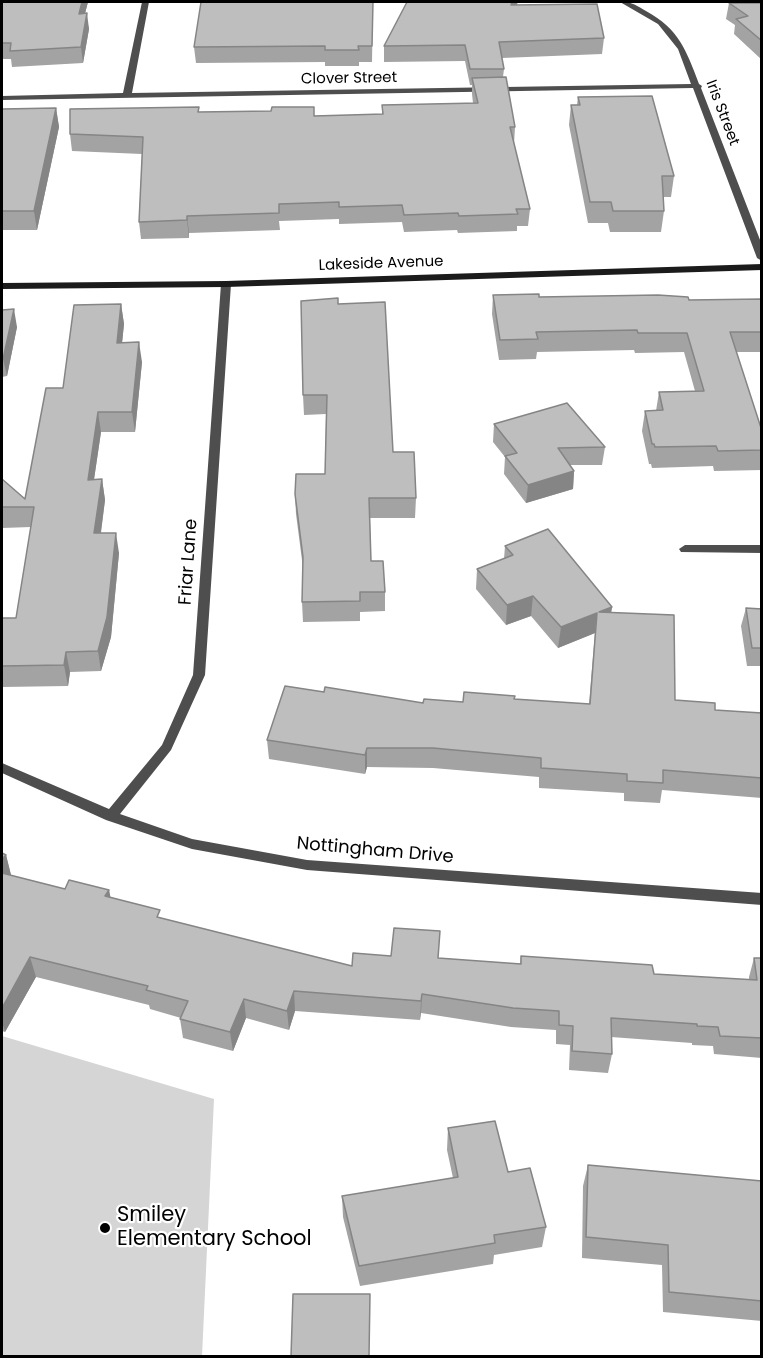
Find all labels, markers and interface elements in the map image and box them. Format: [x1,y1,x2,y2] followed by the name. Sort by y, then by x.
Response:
[301,69,397,89] street label: Clover Street
[701,78,743,148] street label: Iris Street
[318,253,444,275] street label: Lakeside Avenue
[175,518,203,606] street label: Friar Lane
[296,833,454,869] street label: Nottingham Drive
[117,1203,312,1253] place label: Smiley Elementary School
[98,1221,112,1235] marker: Smiley Elementary School

